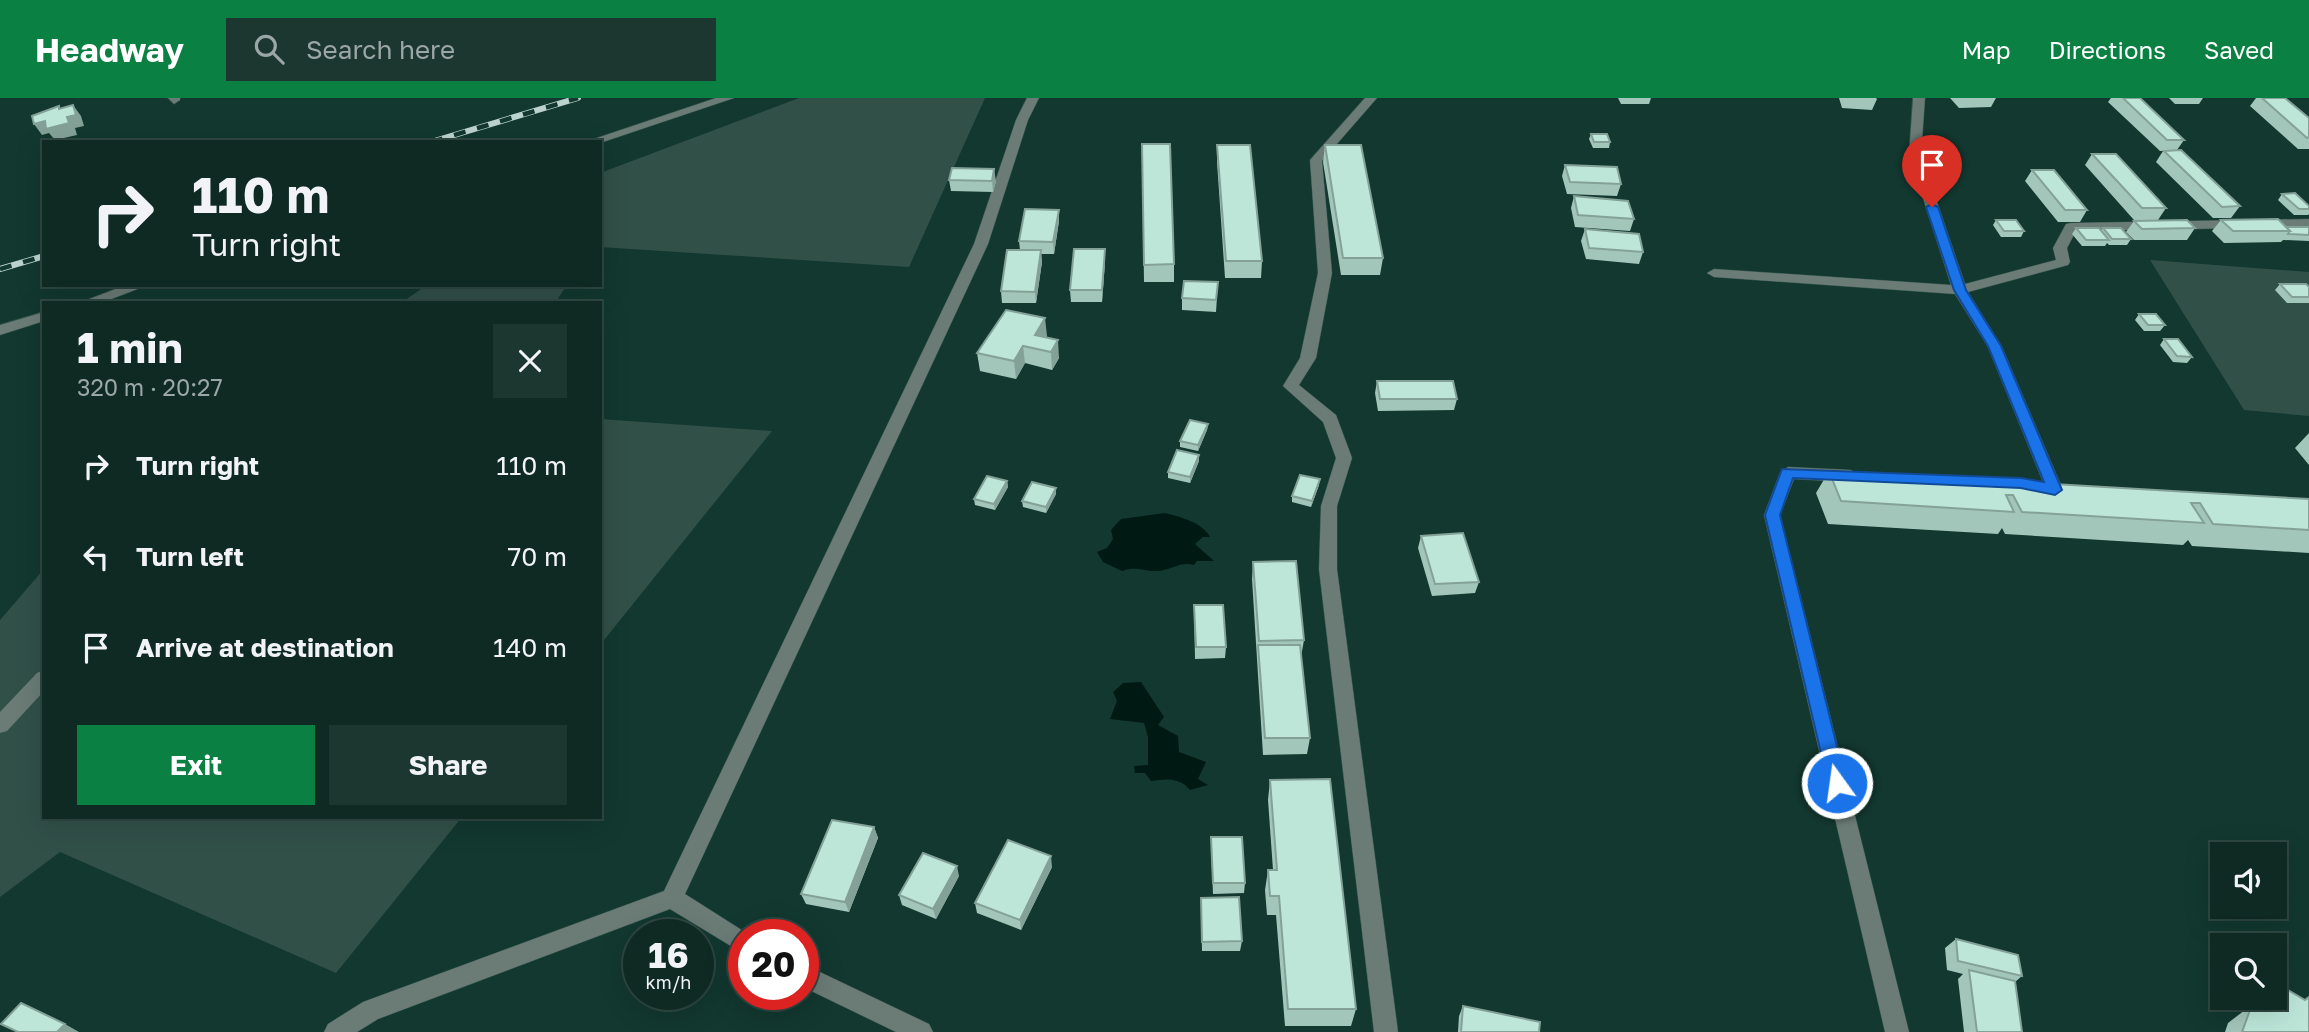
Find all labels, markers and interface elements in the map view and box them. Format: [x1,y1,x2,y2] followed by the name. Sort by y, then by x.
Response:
[226,18,716,81] search box
[35,30,184,69] text: Headway
[250,30,288,68] icon: search
[306,34,455,65] text: Search here
[1962,35,2011,64] text: Map
[2049,35,2166,64] text: Directions
[2204,35,2274,64] text: Saved
[1902,135,1962,207] pin
[1913,146,1951,184] icon: arrive
[192,165,329,224] text: 110 m
[77,168,168,259] icon: right
[192,225,341,263] text: Turn right
[77,322,183,372] text: 1 min
[493,324,567,398] button: close
[77,373,223,401] text: 320 m · 20:27
[77,447,115,485] icon: right
[136,450,259,481] text: Turn right
[496,450,567,481] text: 110 m
[77,538,115,576] icon: left
[136,541,244,572] text: Turn left
[508,541,567,572] text: 70 m
[77,629,115,667] icon: arrive
[136,632,394,663] text: Arrive at destination
[493,632,567,663] text: 140 m
[77,725,315,805] button: Exit
[329,725,567,805] button: Share
[1800,746,1874,820] position arrow
[2210,842,2287,1010] map controls
[2210,842,2287,919] button: sound
[728,919,819,1010] speed limit sign: 20
[2210,933,2287,1010] button: search
[648,934,689,976] text: 16
[646,971,691,993] text: km/h

